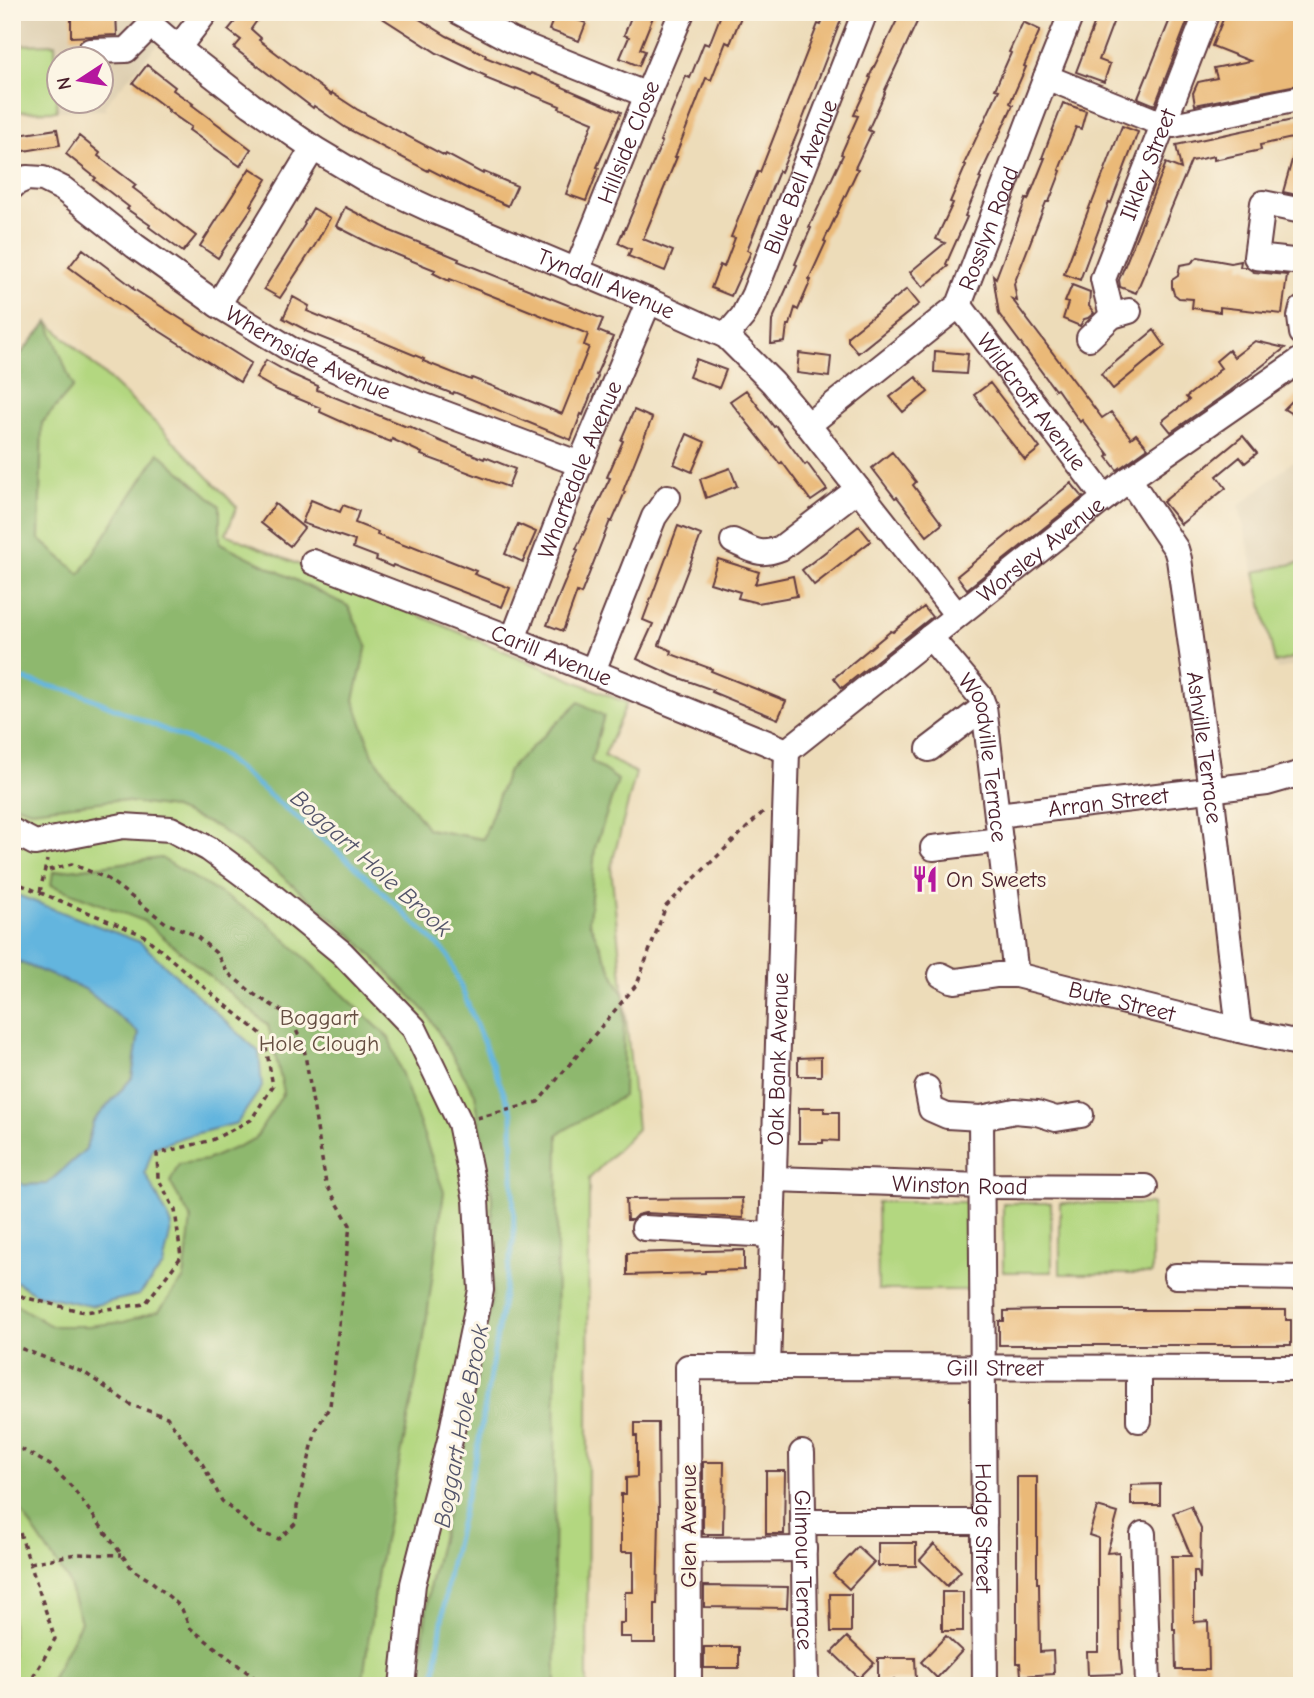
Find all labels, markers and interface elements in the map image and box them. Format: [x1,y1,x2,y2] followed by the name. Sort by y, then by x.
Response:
[46,46,116,116] north arrow
[52,75,76,92] text: N
[591,76,665,208] street label: Hillside Close
[758,95,843,258] street label: Blue Bell Avenue
[1114,104,1182,224] street label: Ilkley Street
[952,163,1024,294] street label: Rosslyn Road
[533,242,679,324] street label: Tyndall Avenue
[221,299,394,405] street label: Whernside Avenue
[971,328,1093,475] street label: Wildcroft Avenue
[532,377,627,562] street label: Wharfedale Avenue
[972,491,1109,608] street label: Worsley Avenue
[487,618,616,692] street label: Carill Avenue
[953,667,1014,843] street label: Woodville Terrace
[1181,670,1228,825] street label: Ashville Terrace
[1046,781,1171,822] street label: Arran Street
[285,784,457,943] water label: Boggart Hole Brook
[910,864,940,894] restaurant icon: On Sweets
[946,866,1046,893] place label: On Sweets
[761,972,794,1146] street label: Oak Bank Avenue
[1066,975,1180,1028] street label: Bute Street
[259,1004,379,1057] park label: Boggart Hole Clough
[892,1169,1028,1200] street label: Winston Road
[428,1322,494,1530] water label: Boggart Hole Brook
[946,1354,1045,1381] street label: Gill Street
[970,1463,998,1595] street label: Hodge Street
[675,1464,702,1588] street label: Glen Avenue
[789,1489,819,1650] street label: Gilmour Terrace

